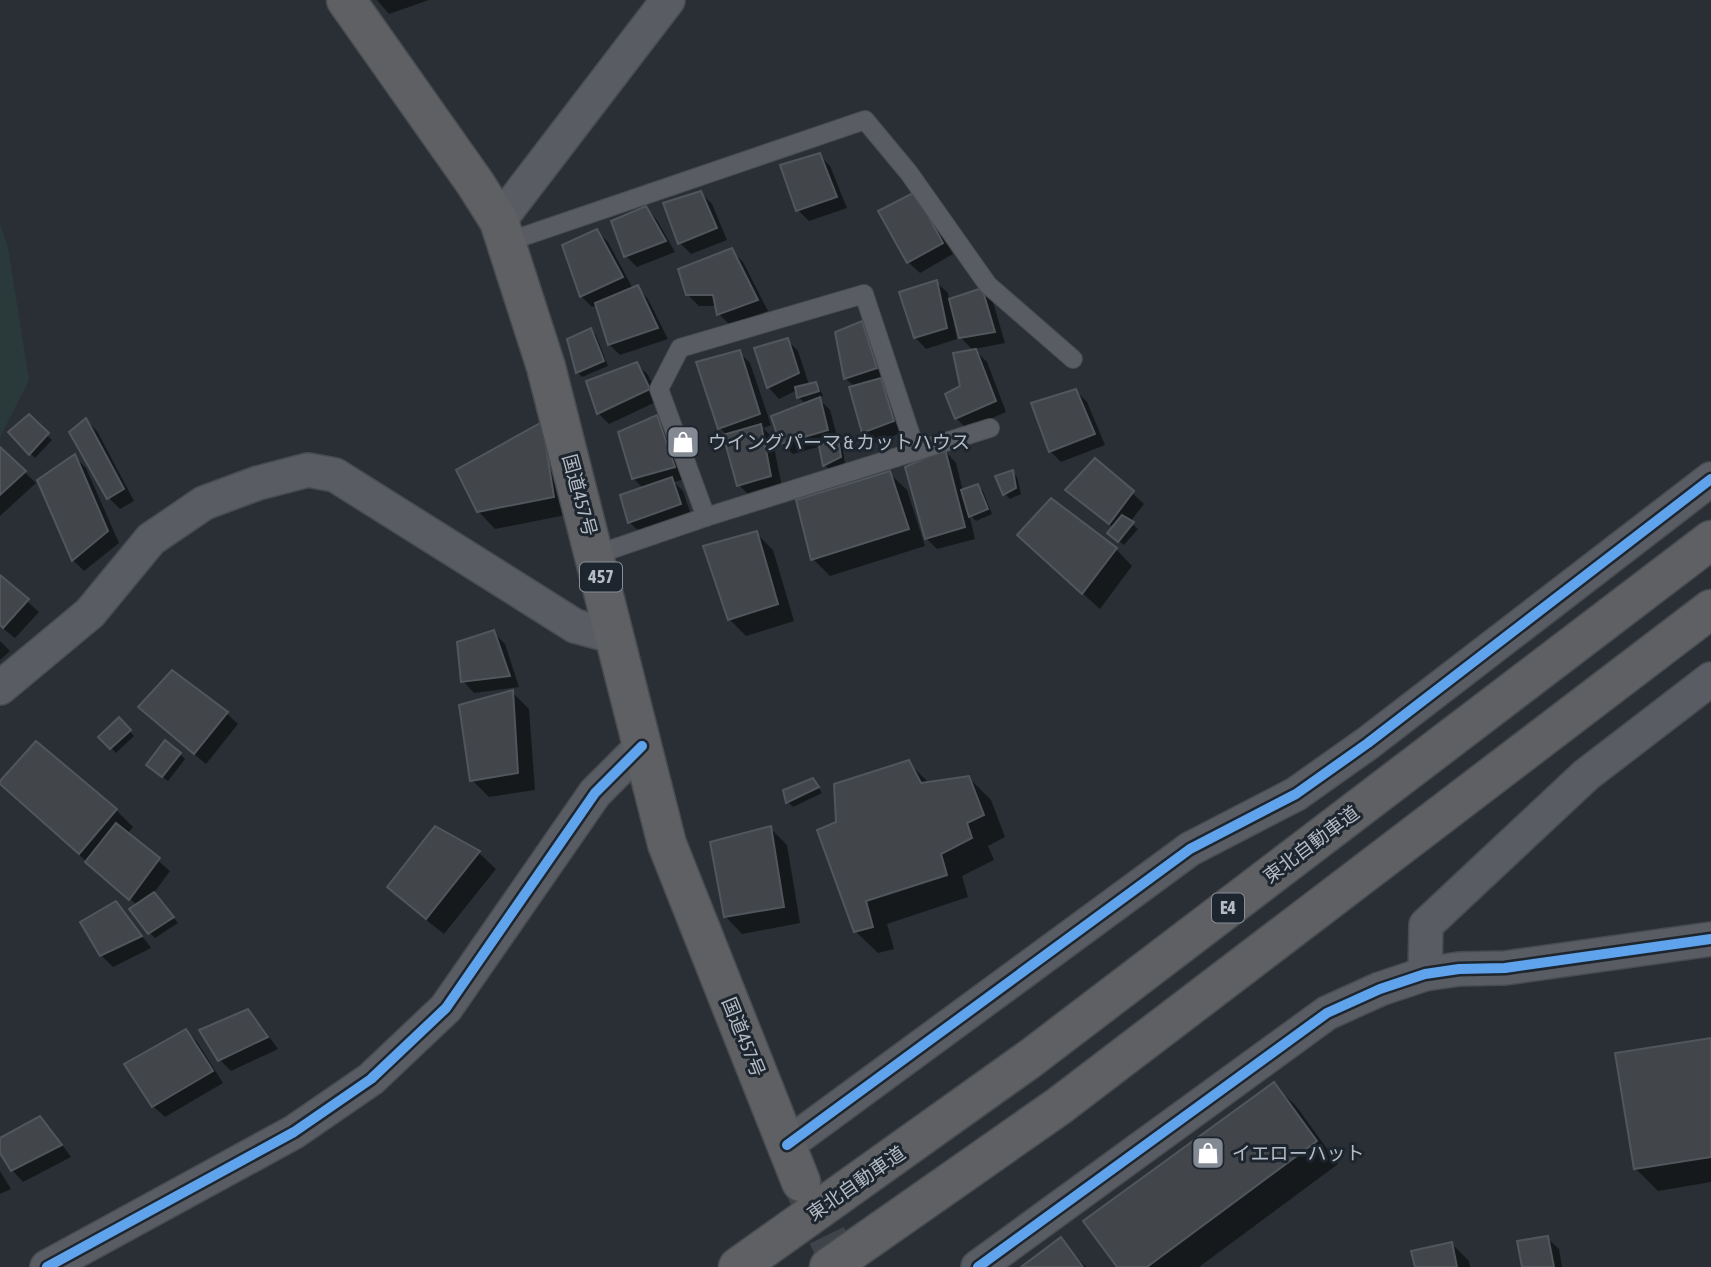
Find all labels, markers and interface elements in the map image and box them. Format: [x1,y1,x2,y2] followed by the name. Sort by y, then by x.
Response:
[664,423,702,461] shop icon: ウイングパーマ & カットハウス
[708,431,970,453] place label: ウイングパーマ & カットハウス
[559,452,601,538] street label: 国道457号
[580,562,622,592] road number: 457
[1259,801,1363,887] street label: 東北自動車道
[1212,894,1244,923] road number: E4
[718,994,770,1080] street label: 国道457号
[1189,1134,1227,1172] shop icon: イエローハット
[803,1141,909,1225] street label: 東北自動車道
[1232,1142,1364,1164] place label: イエローハット

